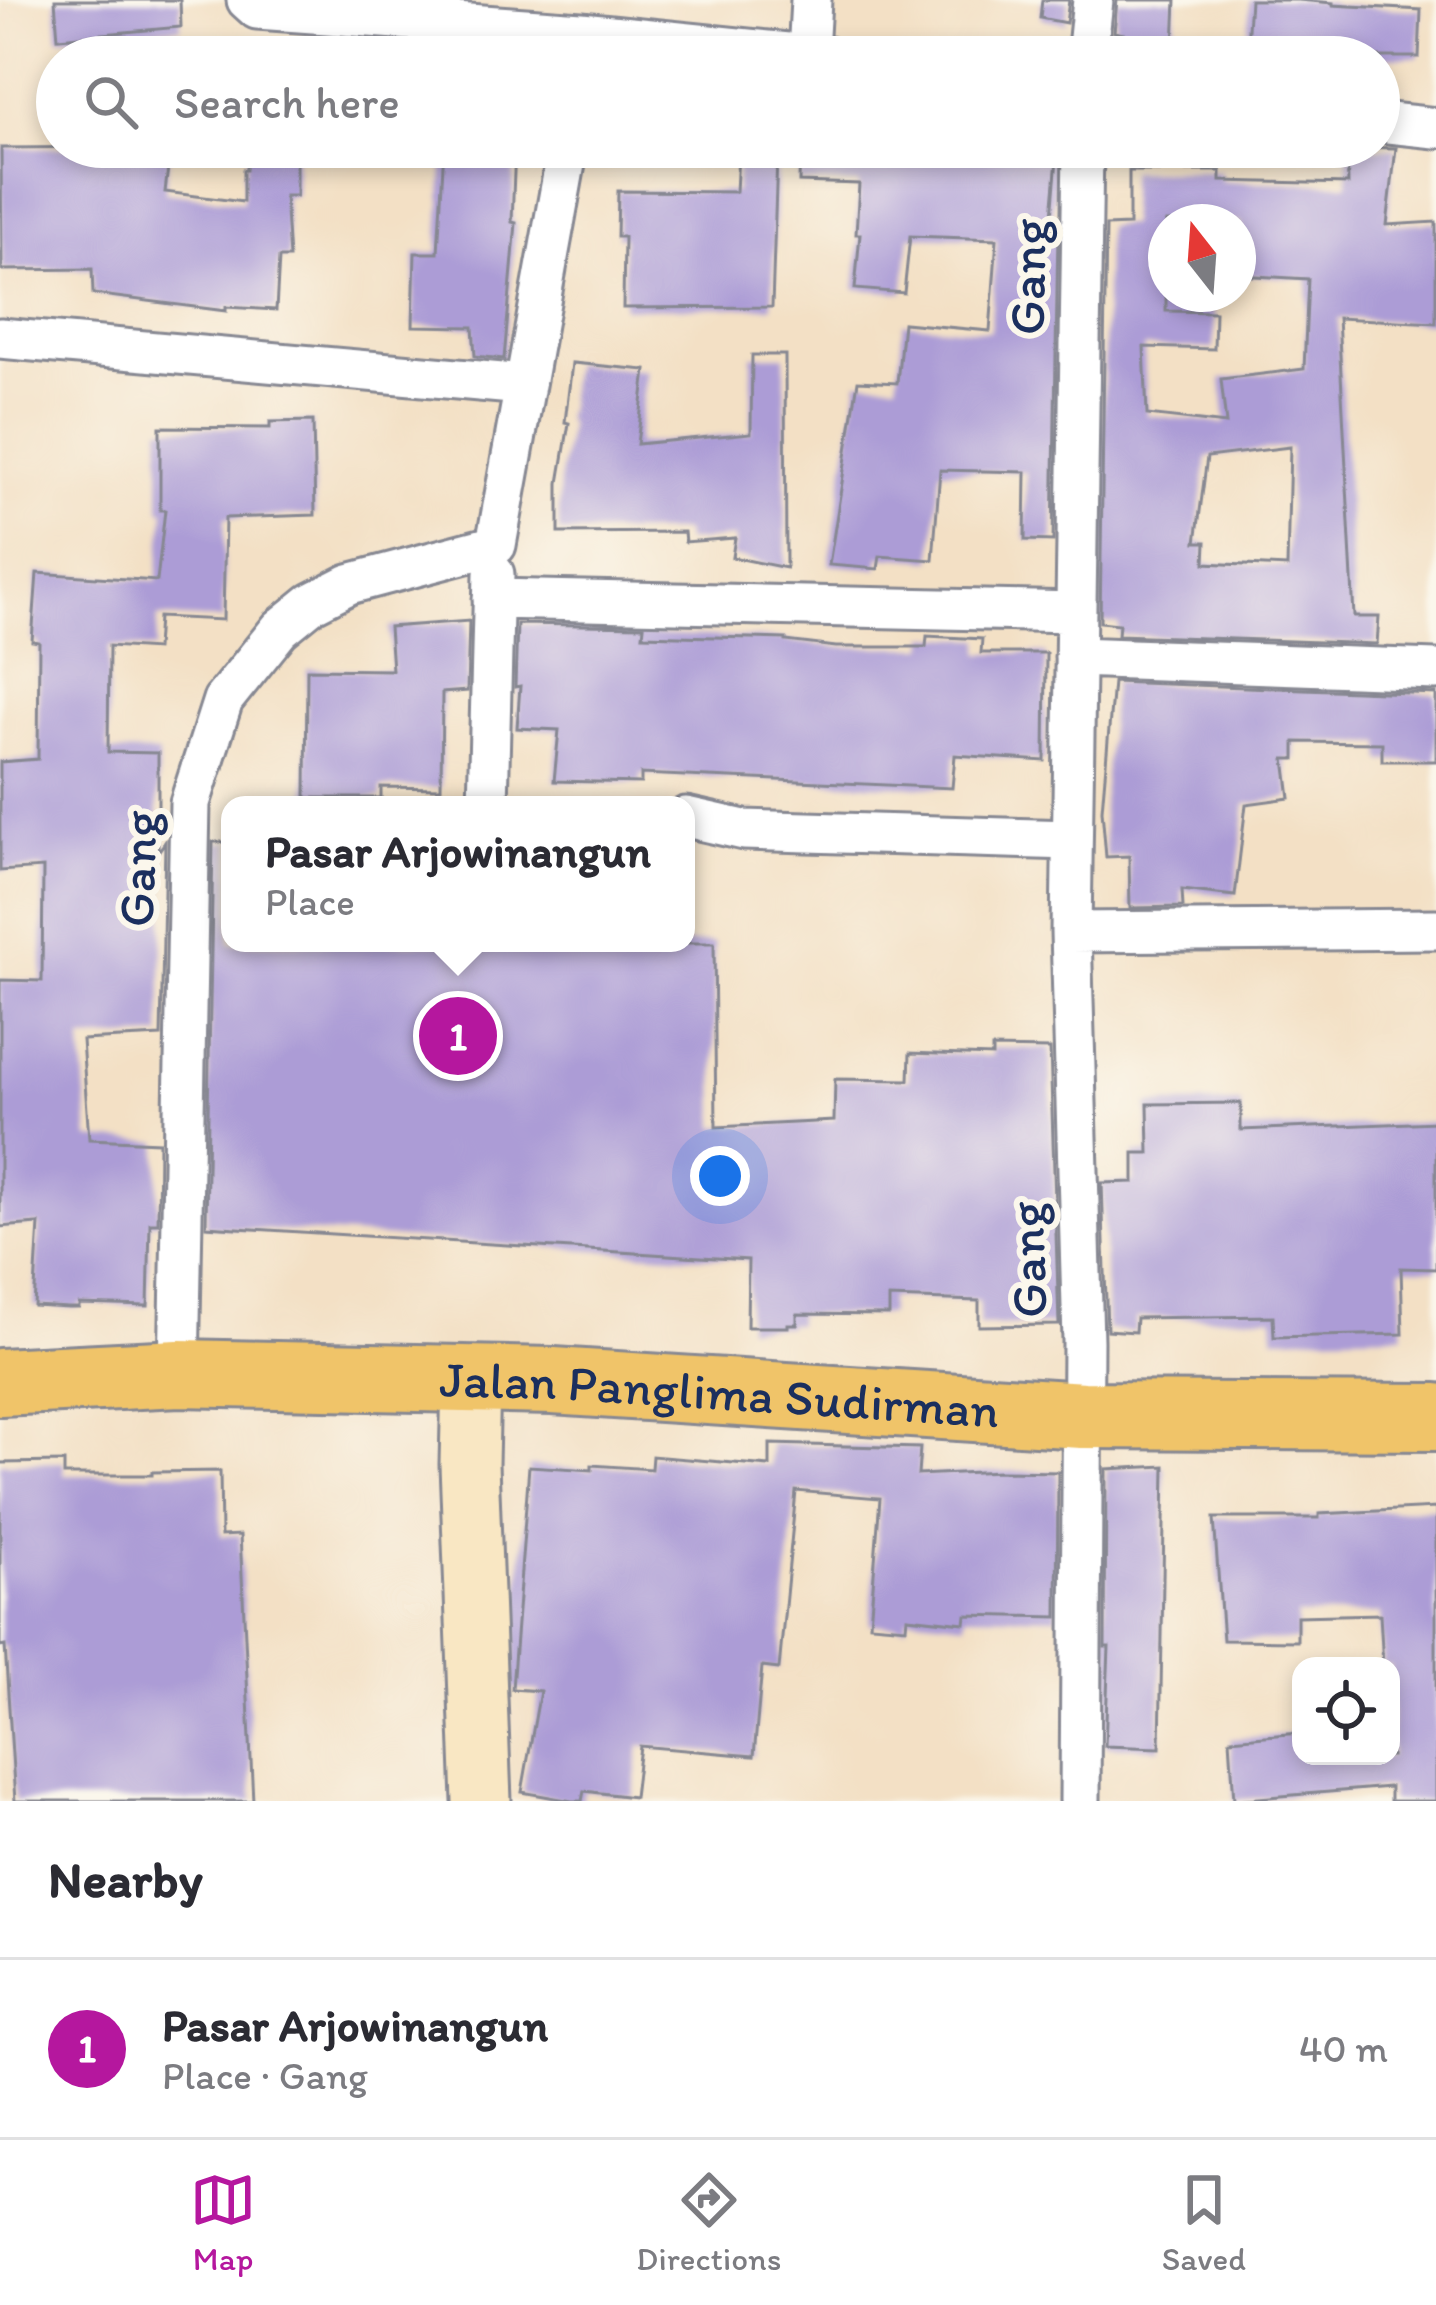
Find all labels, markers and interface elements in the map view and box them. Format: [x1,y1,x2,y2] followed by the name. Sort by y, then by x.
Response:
[36,36,1400,168] search box
[78,69,144,135] icon: search
[174,75,400,129] text: Search here
[1148,204,1256,312] north arrow
[996,218,1059,336] street label: Gang
[221,796,695,952] popup
[105,810,170,928] street label: Gang
[265,824,651,878] text: Pasar Arjowinangun
[265,878,355,925] text: Place
[419,991,497,1081] pin: 1
[690,1146,750,1206] your location
[995,1201,1060,1319] street label: Gang
[439,1349,1001,1441] street label: Jalan Panglima Sudirman
[1292,1657,1400,1765] map controls
[1292,1657,1400,1765] button: locate
[48,1849,203,1910] text: Nearby
[162,1998,548,2052] text: Pasar Arjowinangun
[78,2025,96,2072] text: 1
[1299,2025,1388,2072] text: 40 m
[162,2052,368,2099] text: Place · Gang
[190,2167,256,2278] tab: Map
[636,2167,781,2278] tab: Directions
[1162,2167,1246,2278] tab: Saved

